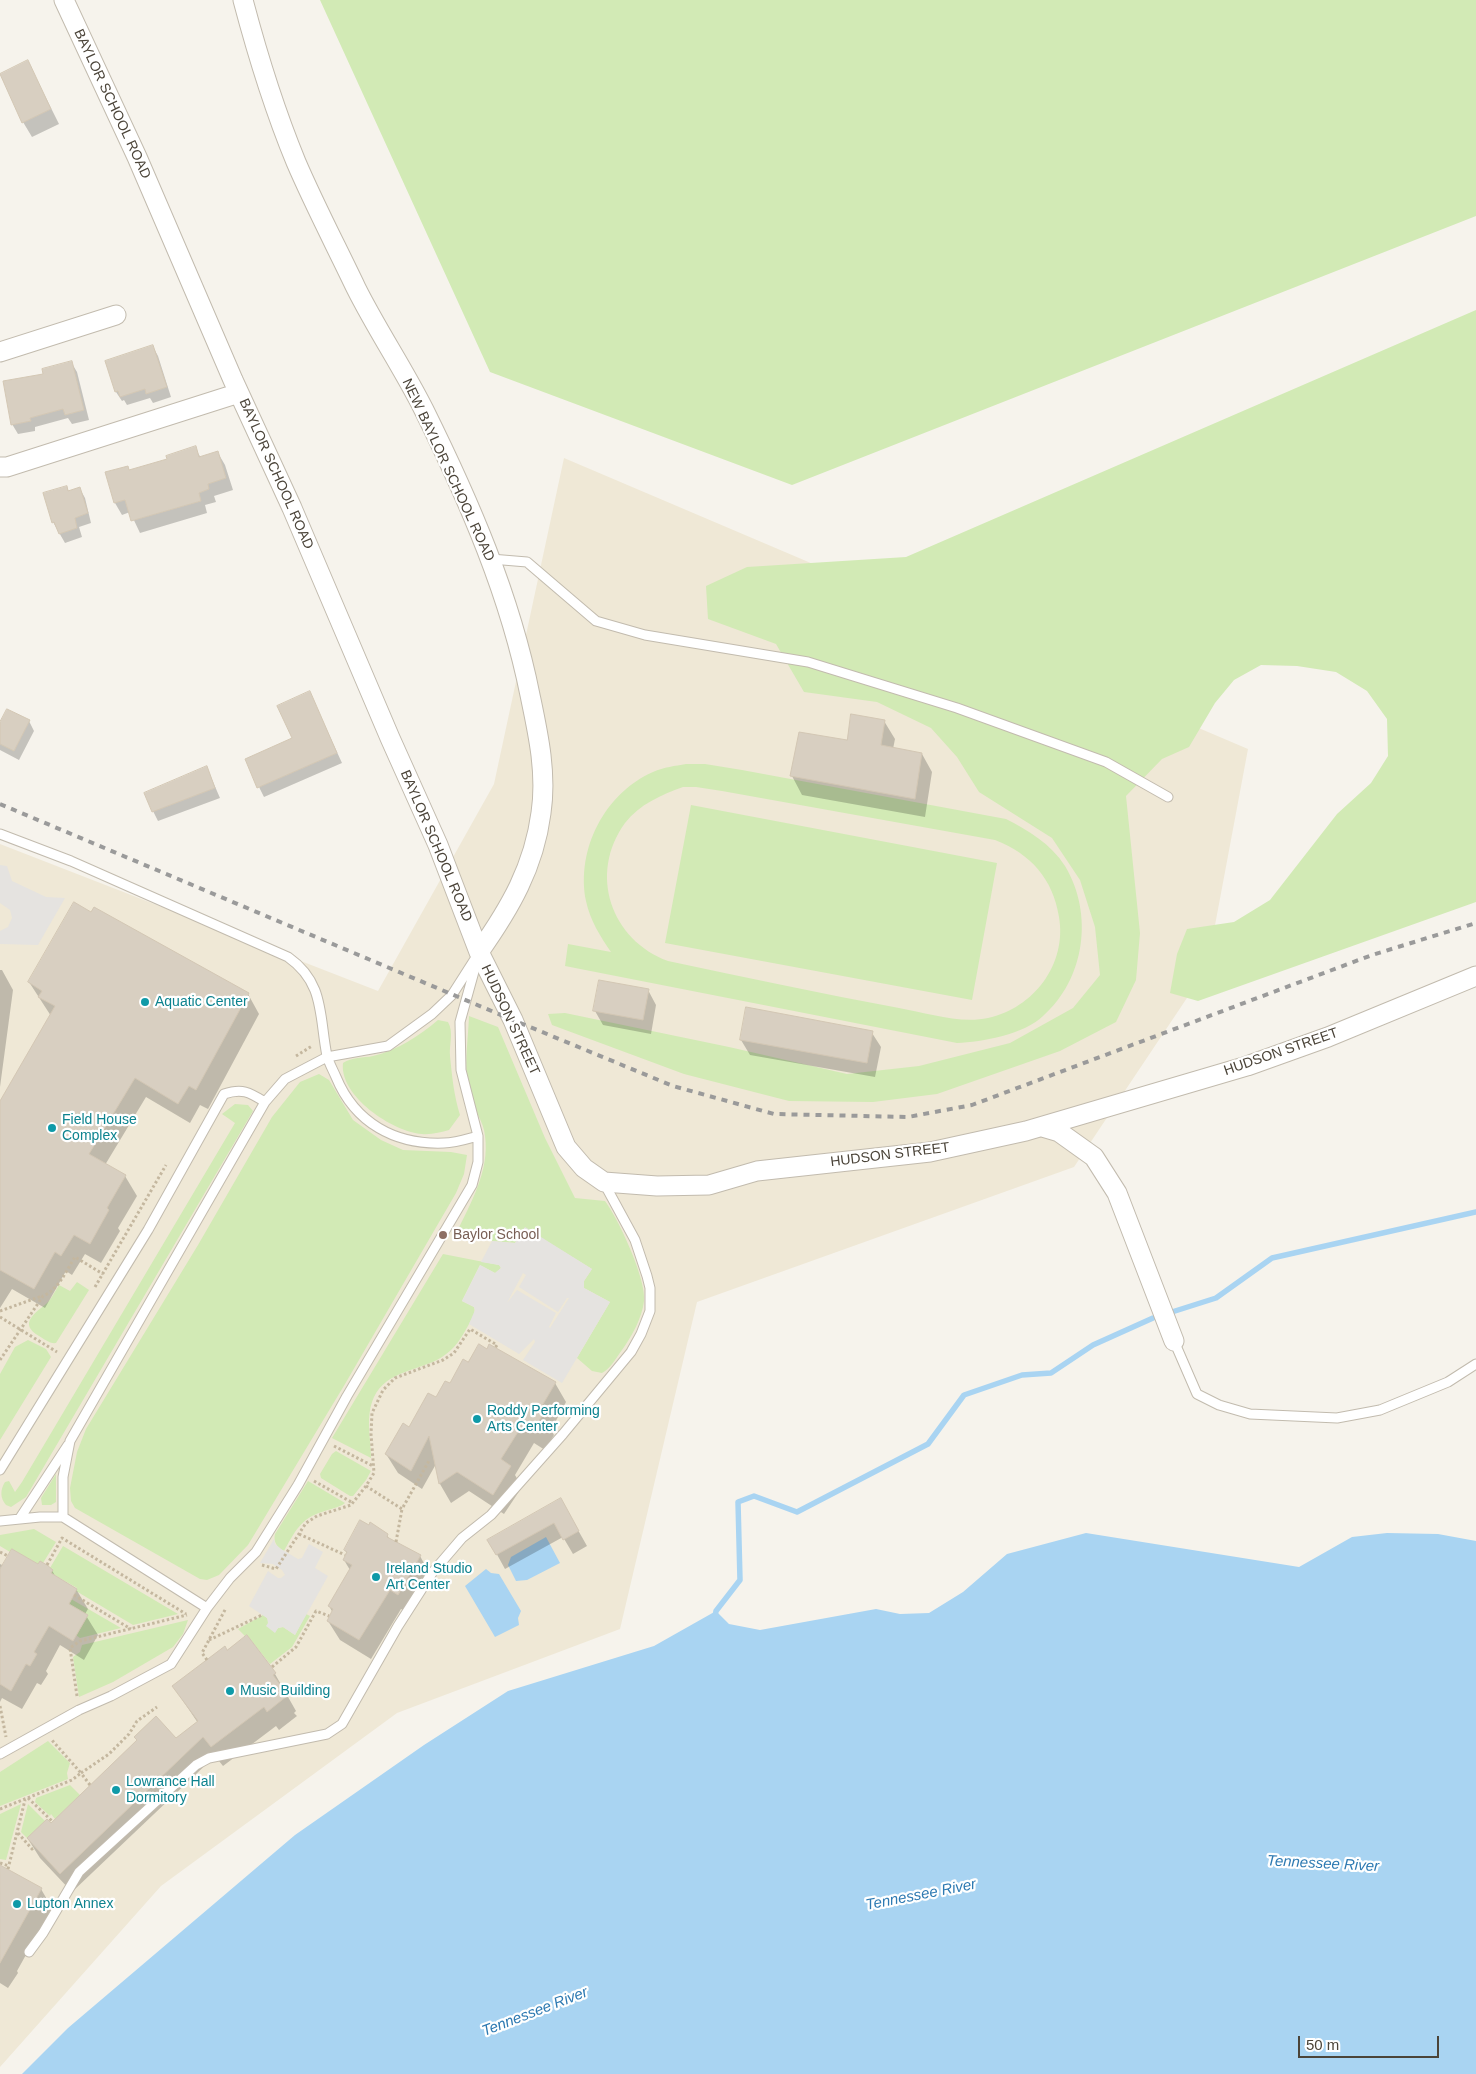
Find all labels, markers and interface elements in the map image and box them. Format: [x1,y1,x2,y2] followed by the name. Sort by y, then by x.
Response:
[70,27,154,181] street label: BAYLOR SCHOOL ROAD
[398,376,498,564] street label: NEW BAYLOR SCHOOL ROAD
[235,396,317,552] street label: BAYLOR SCHOOL ROAD
[396,768,476,924] street label: BAYLOR SCHOOL ROAD
[477,962,543,1078] street label: HUDSON STREET
[155,994,248,1010] place label: Aquatic Center
[139,996,151,1008] marker: Aquatic Center
[1222,1025,1340,1079] street label: HUDSON STREET
[62,1112,137,1144] place label: Field House Complex
[46,1122,58,1134] marker: Field House Complex
[830,1139,950,1171] street label: HUDSON STREET
[453,1227,539,1243] place label: Baylor School
[437,1229,449,1241] marker: Baylor School
[487,1403,600,1435] place label: Roddy Performing Arts Center
[471,1413,483,1425] marker: Roddy Performing Arts Center
[386,1561,472,1594] place label: Ireland Studio Art Center
[370,1571,382,1583] marker: Ireland Studio Art Center
[240,1683,330,1699] place label: Music Building
[224,1685,236,1697] marker: Music Building
[126,1774,215,1806] place label: Lowrance Hall Dormitory
[110,1784,122,1796] marker: Lowrance Hall Dormitory
[1267,1852,1379,1876] water label: Tennessee River
[864,1875,978,1915] water label: Tennessee River
[27,1896,113,1912] place label: Lupton Annex
[11,1898,23,1910] marker: Lupton Annex
[479,1984,591,2040] water label: Tennessee River
[1301,2026,1442,2058] scale bar
[1306,2036,1339,2053] text: 50 m

